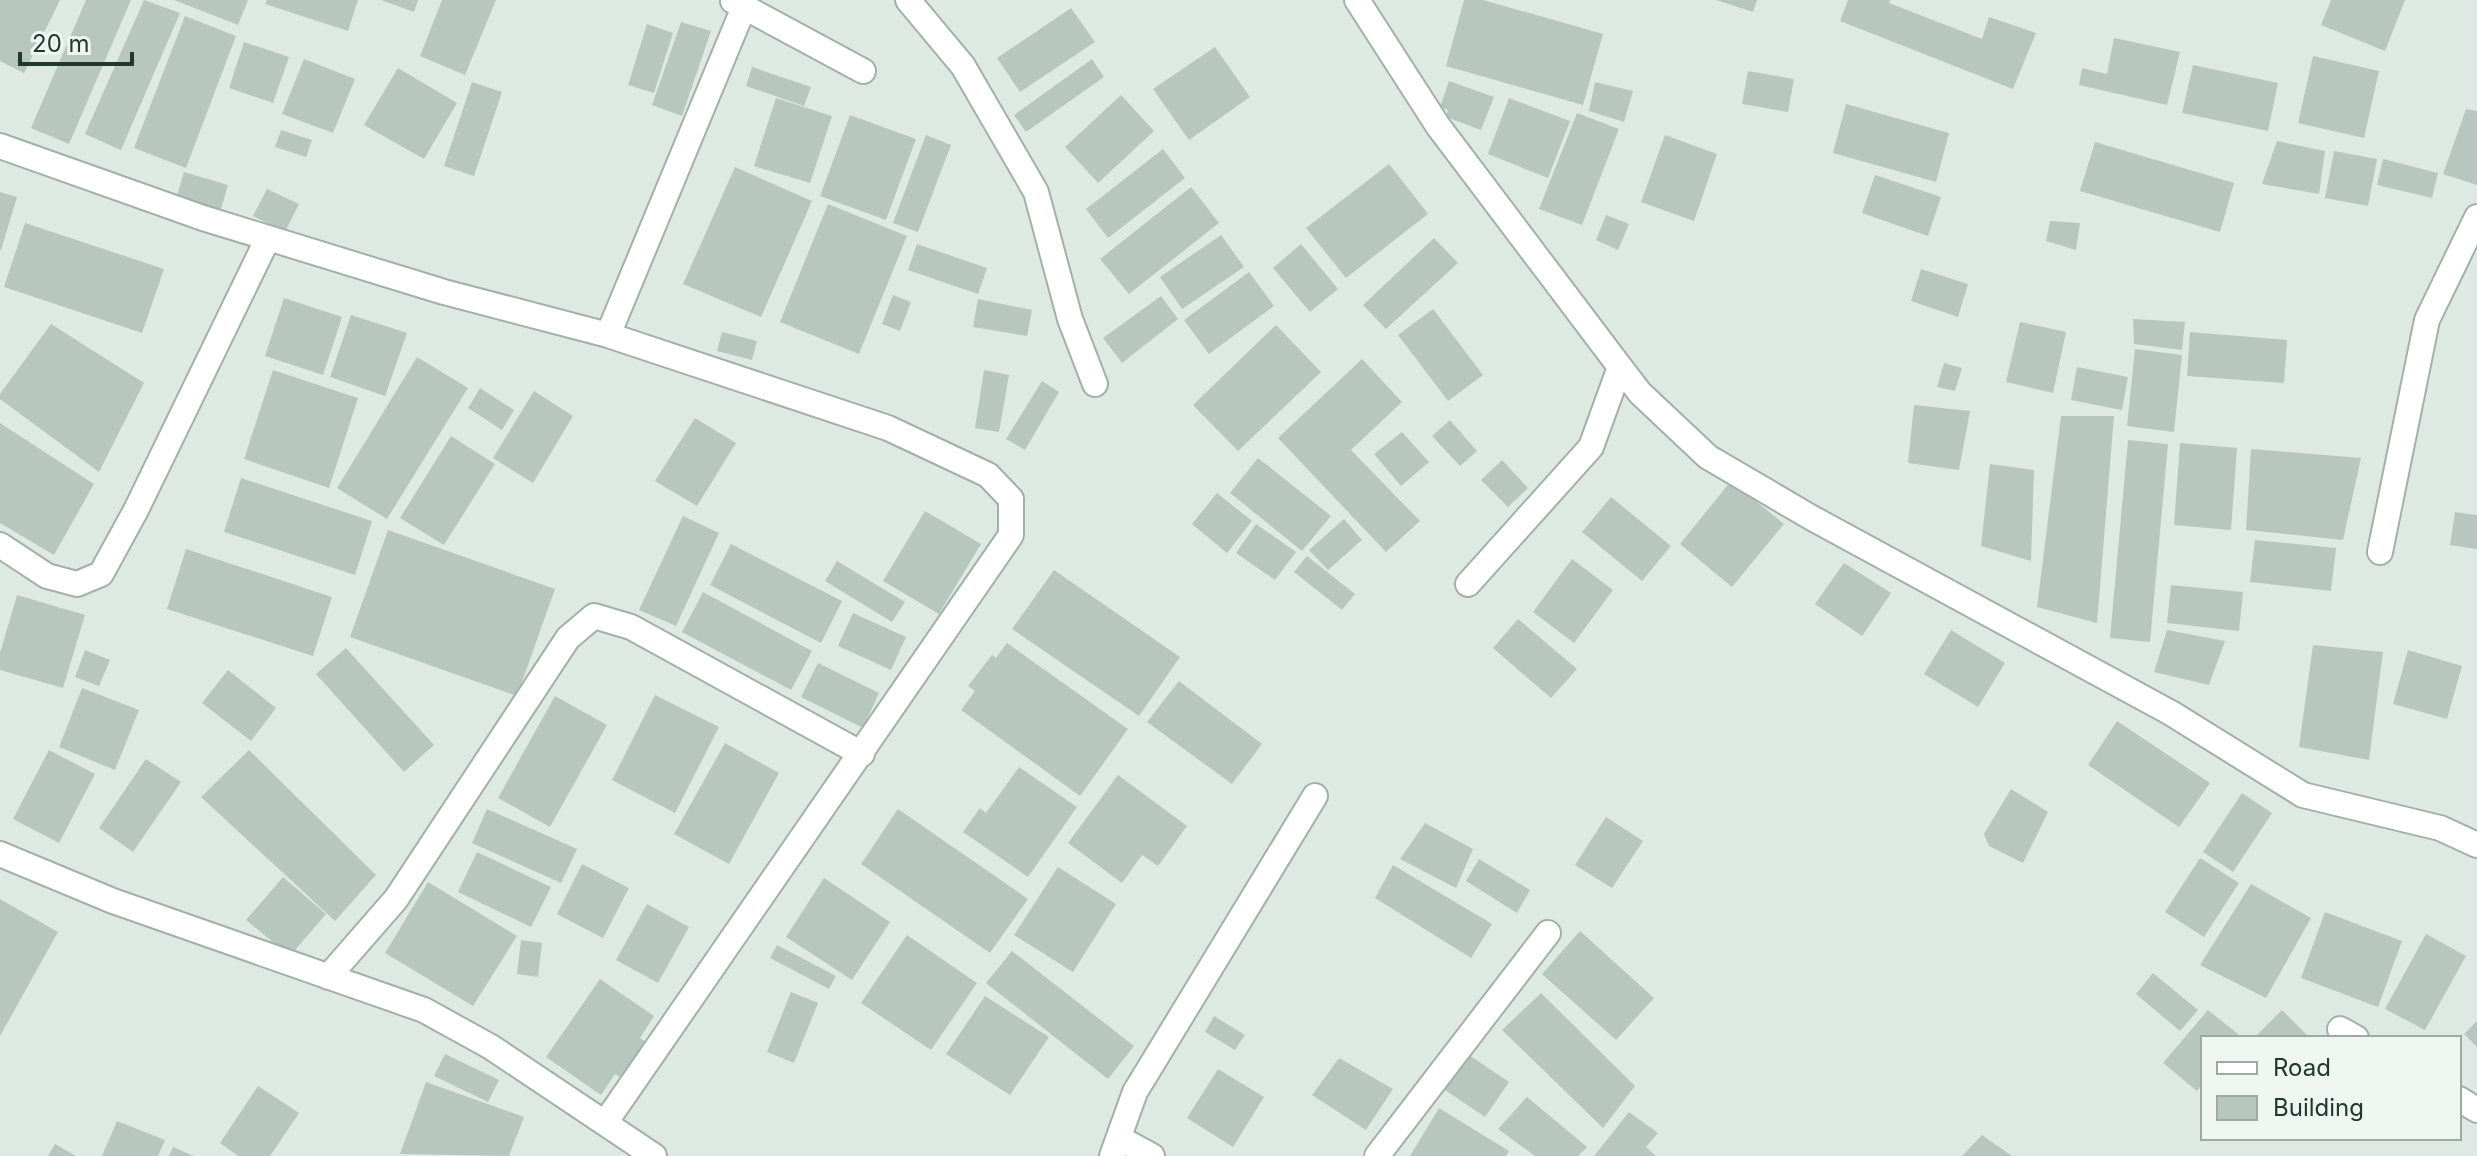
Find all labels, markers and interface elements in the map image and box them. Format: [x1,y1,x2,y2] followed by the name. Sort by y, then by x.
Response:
[20,16,132,66] scale bar
[32,29,90,58] text: 20 m
[2201,1036,2461,1140] legend
[2273,1053,2331,1082] text: Road
[2273,1093,2364,1122] text: Building

